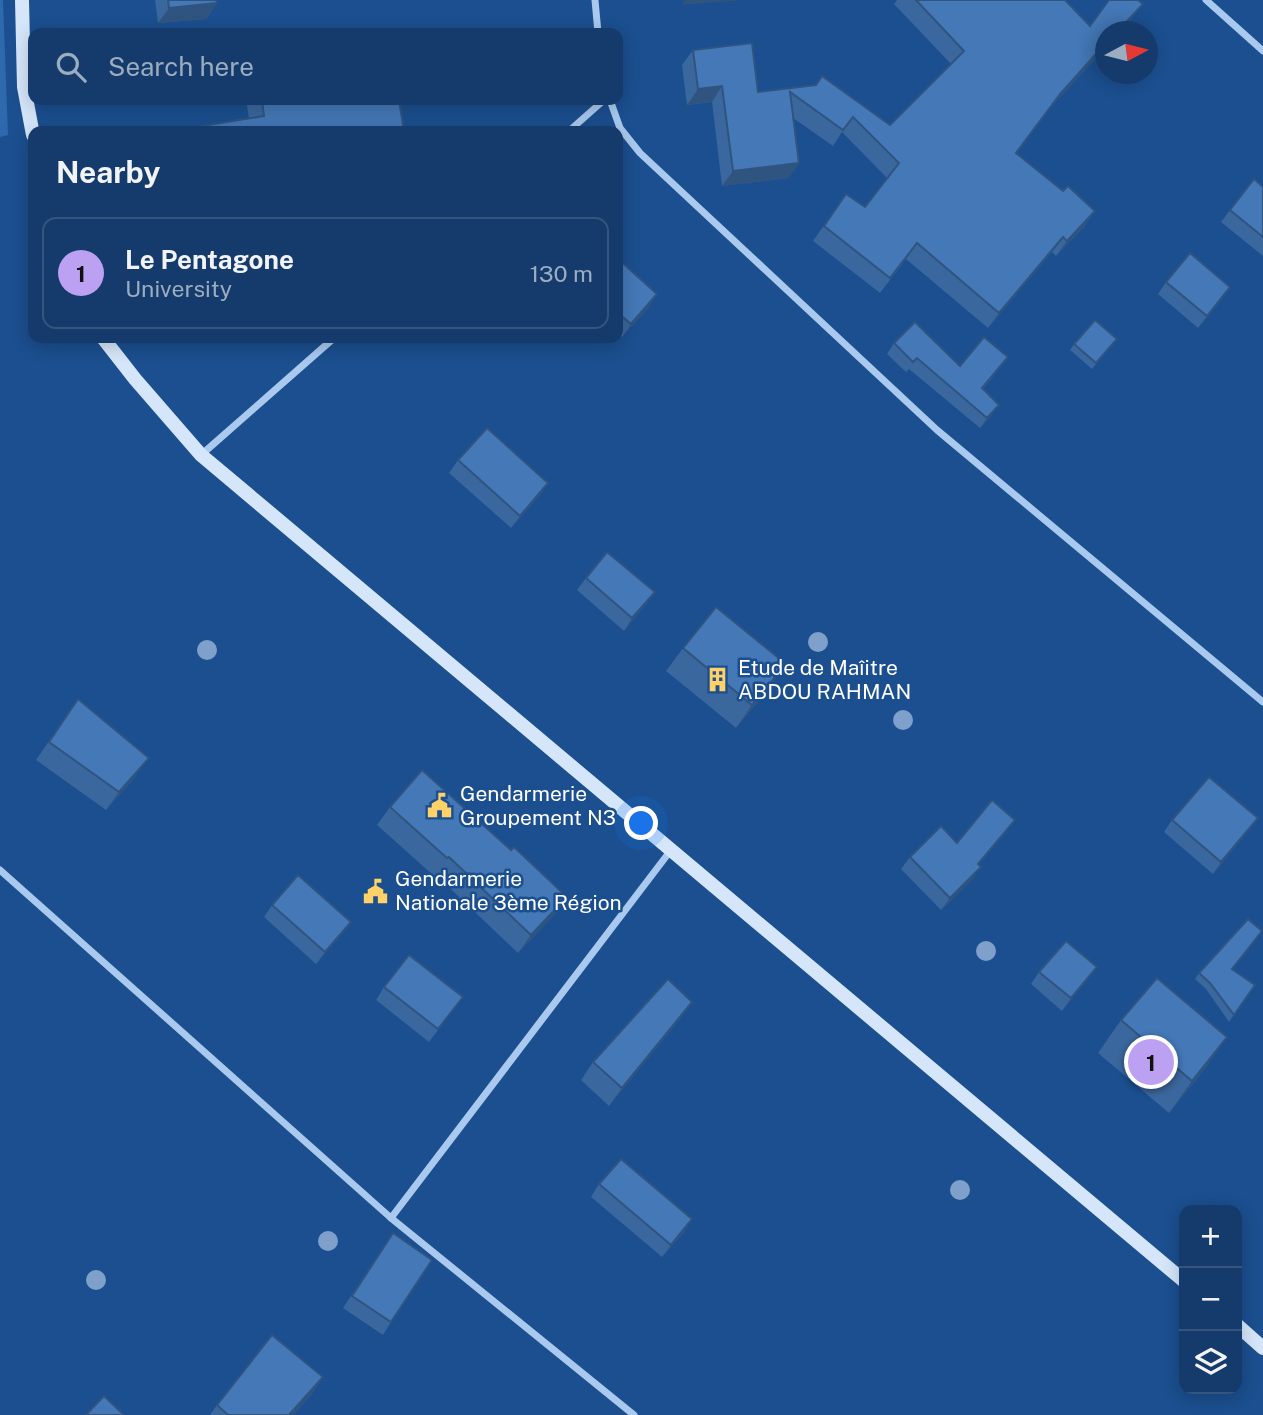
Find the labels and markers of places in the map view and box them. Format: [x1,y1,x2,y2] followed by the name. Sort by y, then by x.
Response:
[738,655,911,704] place label: Etude de Maîitre ABDOU RAHMAN
[704,666,732,694] building icon: Etude de Maîitre ABDOU RAHMAN
[460,781,616,830] place label: Gendarmerie Groupement N3
[426,792,454,820] public building icon: Gendarmerie Groupement N3
[395,866,622,915] place label: Gendarmerie Nationale 3ème Région
[361,877,389,905] public building icon: Gendarmerie Nationale 3ème Région
[1128,1036,1174,1088] pin: 1

